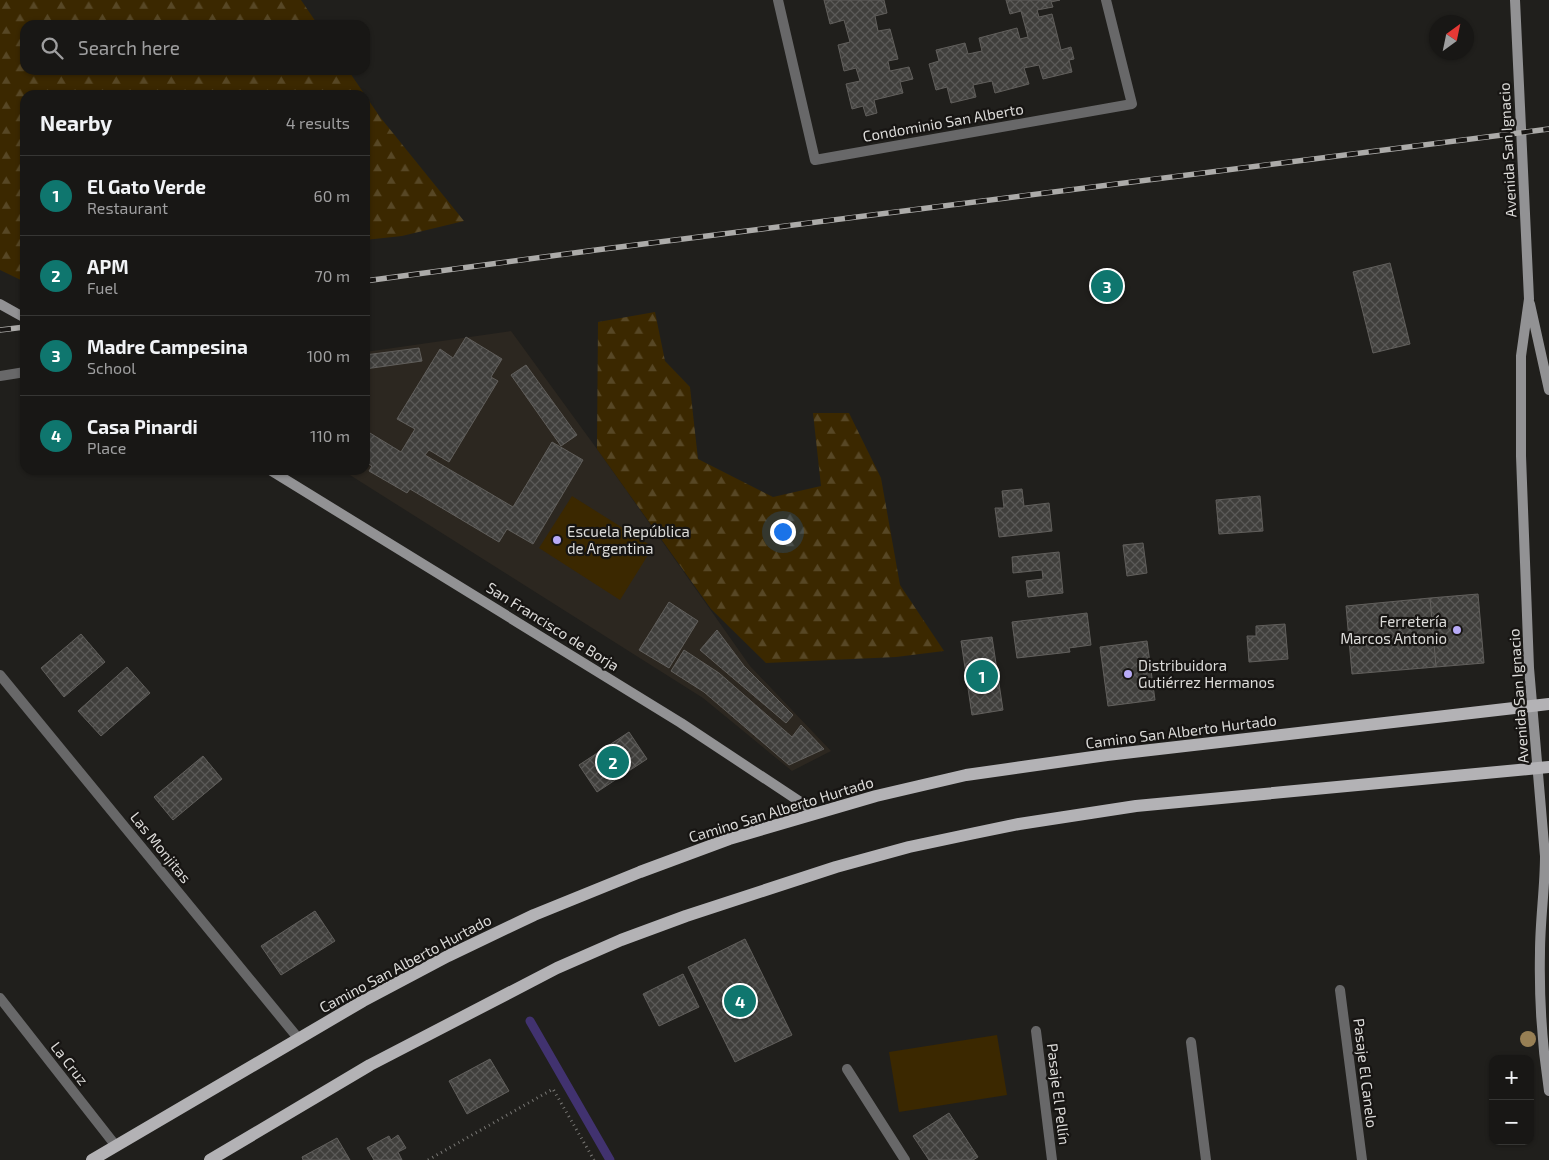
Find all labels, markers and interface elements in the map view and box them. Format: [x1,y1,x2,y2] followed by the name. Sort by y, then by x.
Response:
[1429,15,1474,60] north arrow
[20,20,370,75] search box
[38,34,66,62] icon: search
[78,36,180,59] text: Search here
[1494,82,1520,218] street label: Avenida San Ignacio
[861,99,1025,145] street label: Condominio San Alberto
[40,110,112,135] text: Nearby
[286,113,350,132] text: 4 results
[87,175,206,198] text: El Gato Verde
[53,186,59,205] text: 1
[314,186,350,205] text: 60 m
[87,198,168,217] text: Restaurant
[87,255,129,278] text: APM
[51,266,61,285] text: 2
[315,266,350,285] text: 70 m
[1091,267,1123,305] pin: 3
[87,278,118,297] text: Fuel
[87,335,248,358] text: Madre Campesina
[51,346,61,365] text: 3
[307,346,350,365] text: 100 m
[87,358,136,377] text: School
[87,415,198,438] text: Casa Pinardi
[51,426,61,445] text: 4
[310,426,350,445] text: 110 m
[87,438,126,457] text: Place
[770,519,796,545] your location
[567,522,690,557] place label: Escuela República de Argentina
[551,534,563,546] marker: Escuela República de Argentina
[483,578,623,675] street label: San Francisco de Borja
[1340,612,1447,647] place label: Ferretería Marcos Antonio
[1451,624,1463,636] marker: Ferretería Marcos Antonio
[1504,628,1532,764] street label: Avenida San Ignacio
[1138,656,1275,691] place label: Distribuidora Gutiérrez Hermanos
[966,657,998,695] pin: 1
[1122,668,1134,680] marker: Distribuidora Gutiérrez Hermanos
[1085,710,1277,752] street label: Camino San Alberto Hurtado
[597,743,629,781] pin: 2
[686,772,876,846] street label: Camino San Alberto Hurtado
[126,808,195,887] street label: Las Monjitas
[316,910,494,1016] street label: Camino San Alberto Hurtado
[724,982,756,1020] pin: 4
[1349,1017,1382,1129] street label: Pasaje El Canelo
[47,1038,93,1088] street label: La Cruz
[1043,1042,1074,1146] street label: Pasaje El Pellín
[1489,1055,1534,1145] map controls
[1489,1055,1534,1100] button: +
[1489,1100,1534,1145] button: −

